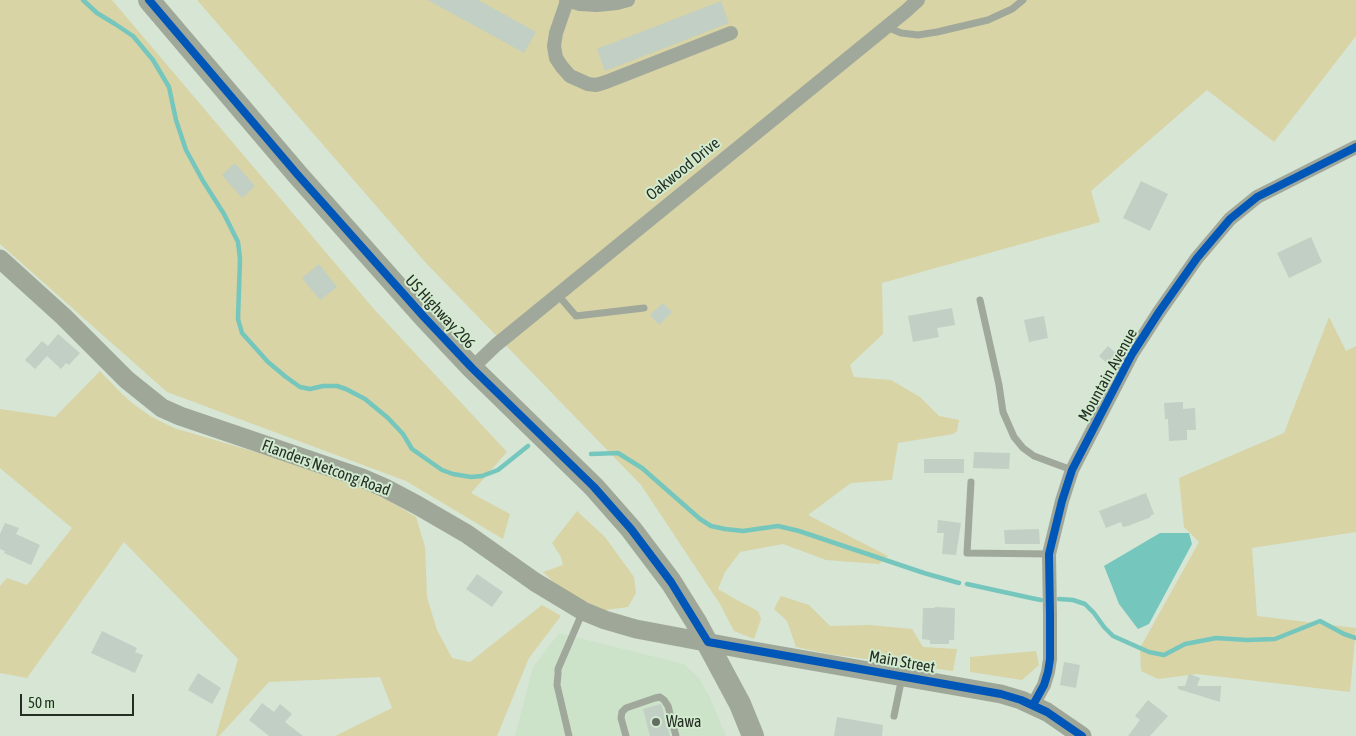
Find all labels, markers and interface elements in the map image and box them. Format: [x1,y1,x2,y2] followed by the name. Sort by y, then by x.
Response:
[642,134,724,204] street label: Oakwood Drive
[401,271,479,353] street label: US Highway 206
[1074,325,1142,425] street label: Mountain Avenue
[259,436,393,500] street label: Flanders Netcong Road
[867,647,937,677] street label: Main Street
[22,684,136,716] scale bar
[28,694,55,711] text: 50 m
[666,712,701,732] place label: Wawa
[650,716,662,728] marker: Wawa

